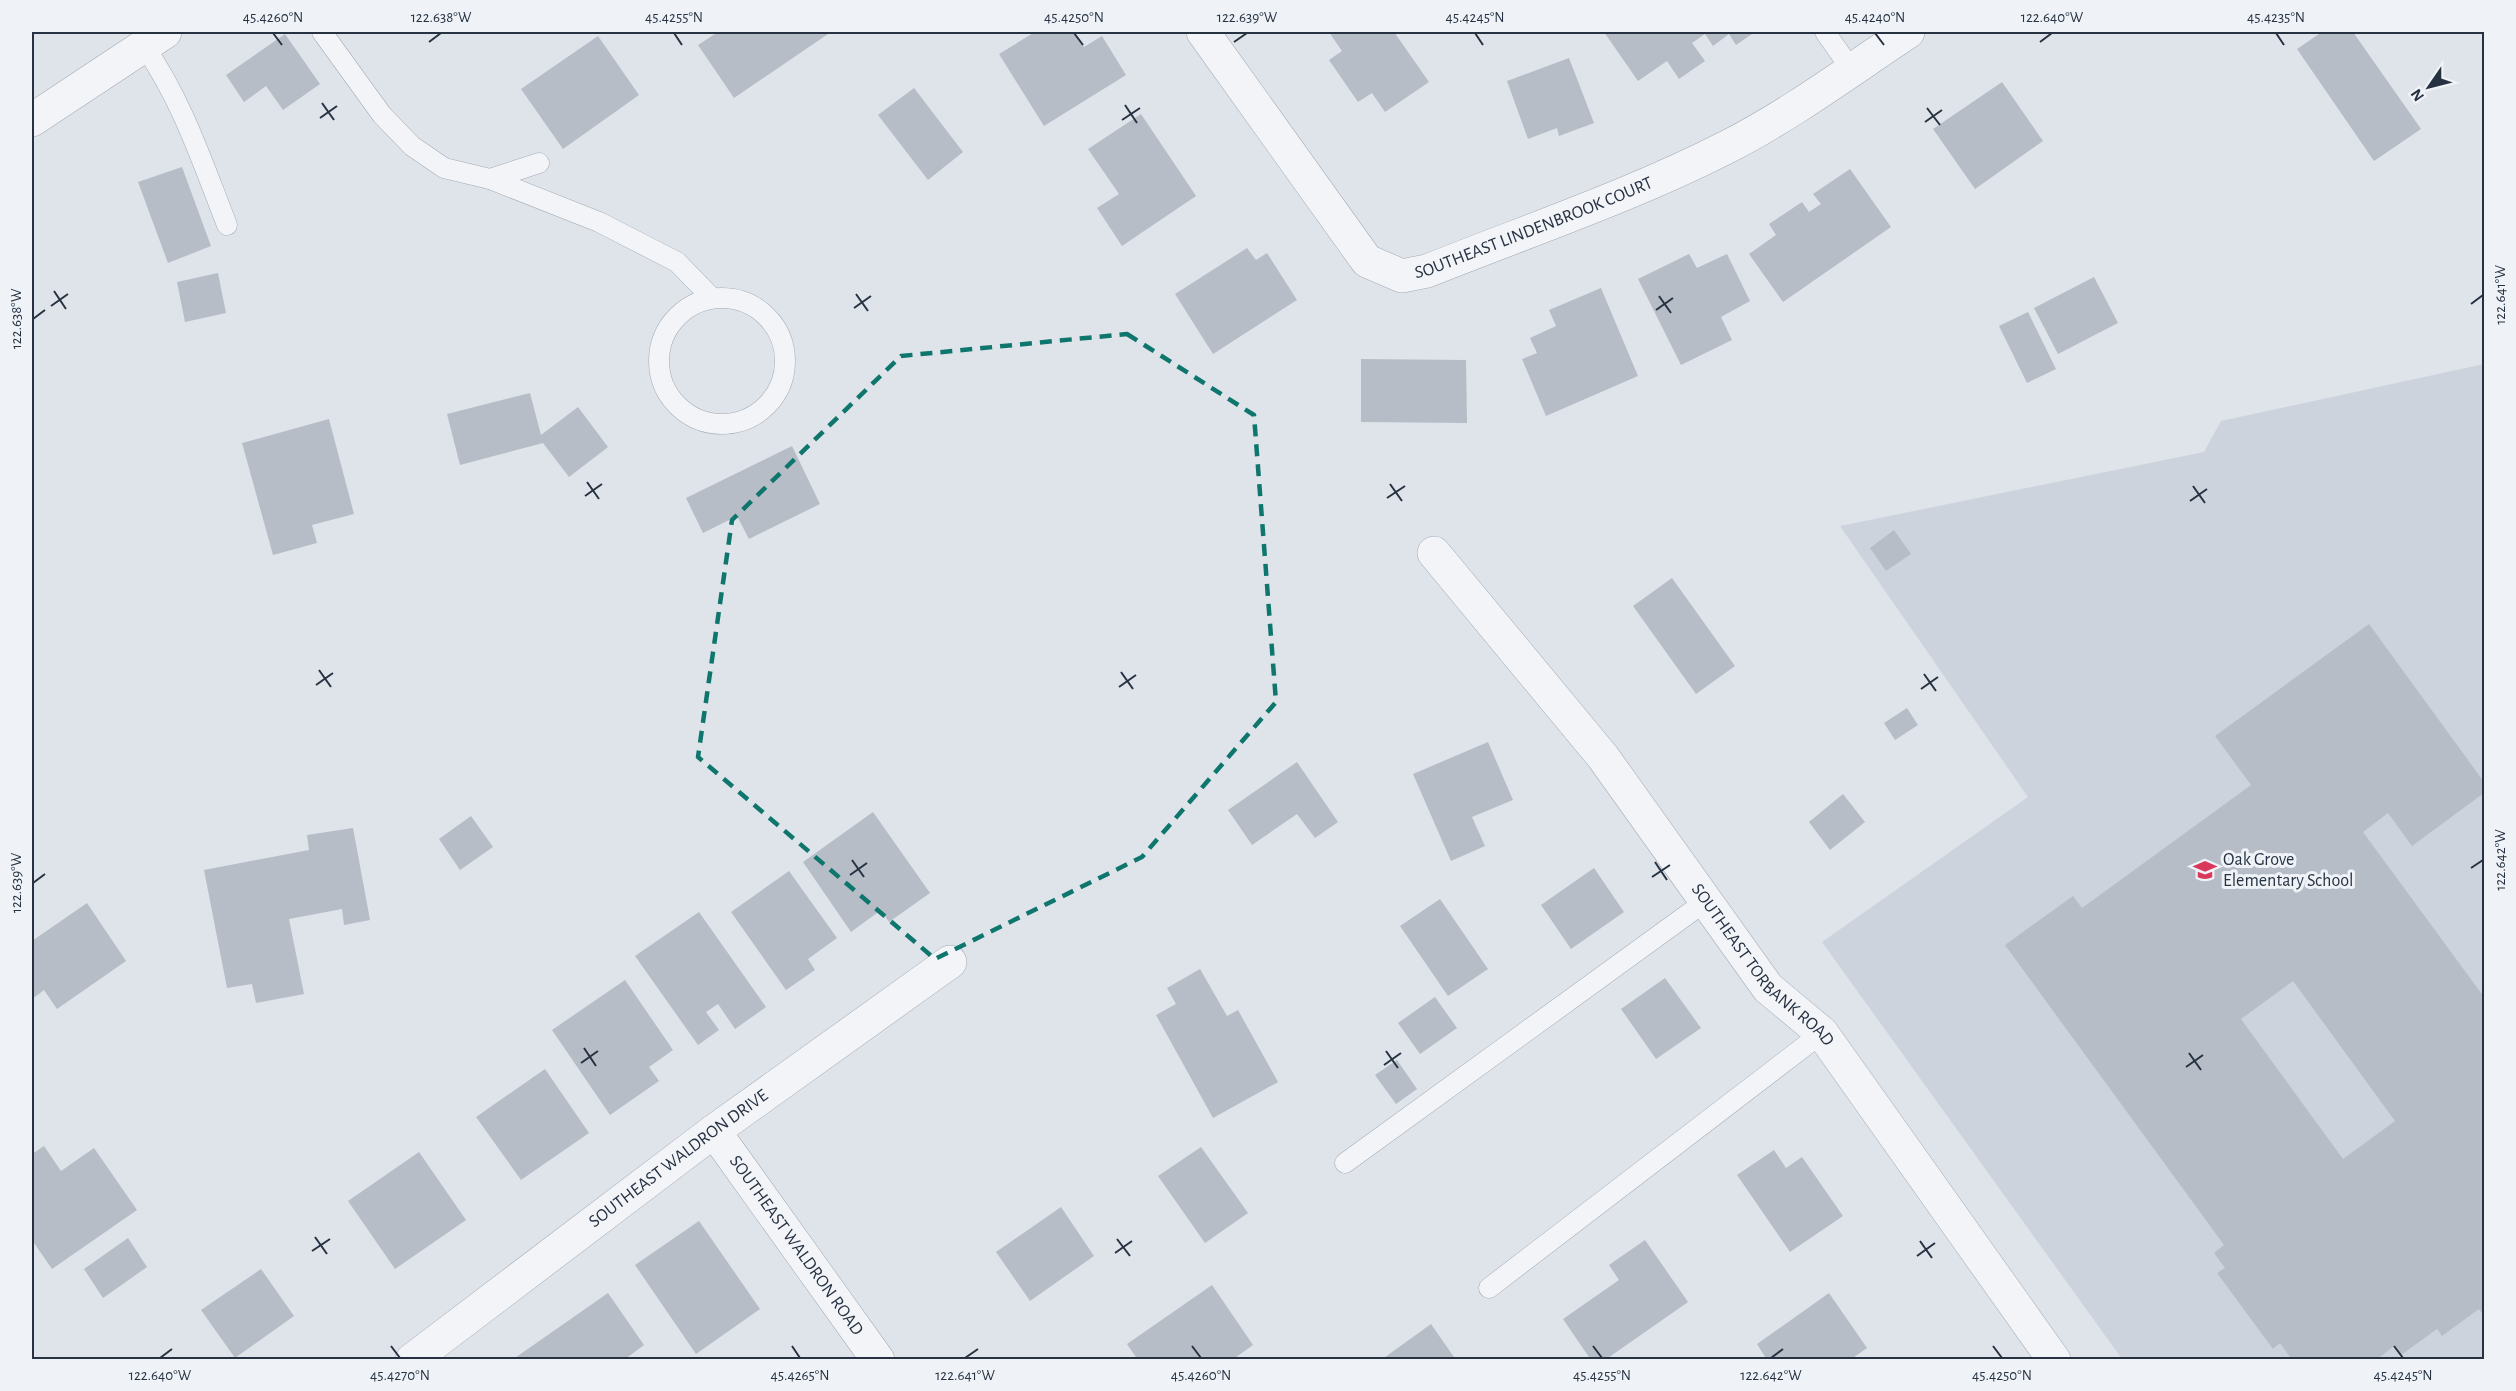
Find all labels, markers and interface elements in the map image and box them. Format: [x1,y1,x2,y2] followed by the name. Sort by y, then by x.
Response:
[243,10,303,25] text: 45.4260°N
[411,10,472,25] text: 122.638°W
[645,10,703,25] text: 45.4255°N
[1044,10,1104,25] text: 45.4250°N
[1217,10,1278,25] text: 122.639°W
[1445,10,1505,25] text: 45.4245°N
[1845,10,1905,25] text: 45.4240°N
[2021,10,2084,25] text: 122.640°W
[2247,10,2305,25] text: 45.4235°N
[2399,57,2459,117] north arrow
[2408,86,2427,104] text: N
[1413,174,1656,282] street label: SOUTHEAST LINDENBROOK COURT
[2493,265,2508,325] text: 122.641°W
[9,288,24,349] text: 122.638°W
[2493,829,2508,891] text: 122.642°W
[2223,851,2354,890] place label: Oak Grove Elementary School
[9,852,24,913] text: 122.639°W
[2192,857,2218,883] school or university icon: Oak Grove Elementary School
[1688,881,1837,1049] street label: SOUTHEAST TORBANK ROAD
[586,1086,772,1231] street label: SOUTHEAST WALDRON DRIVE
[726,1152,866,1339] street label: SOUTHEAST WALDRON ROAD
[129,1368,192,1383] text: 122.640°W
[370,1368,430,1383] text: 45.4270°N
[771,1368,829,1383] text: 45.4265°N
[935,1368,995,1383] text: 122.641°W
[1171,1368,1231,1383] text: 45.4260°N
[1573,1368,1631,1383] text: 45.4255°N
[1740,1368,1802,1383] text: 122.642°W
[1972,1368,2032,1383] text: 45.4250°N
[2373,1368,2433,1383] text: 45.4245°N

